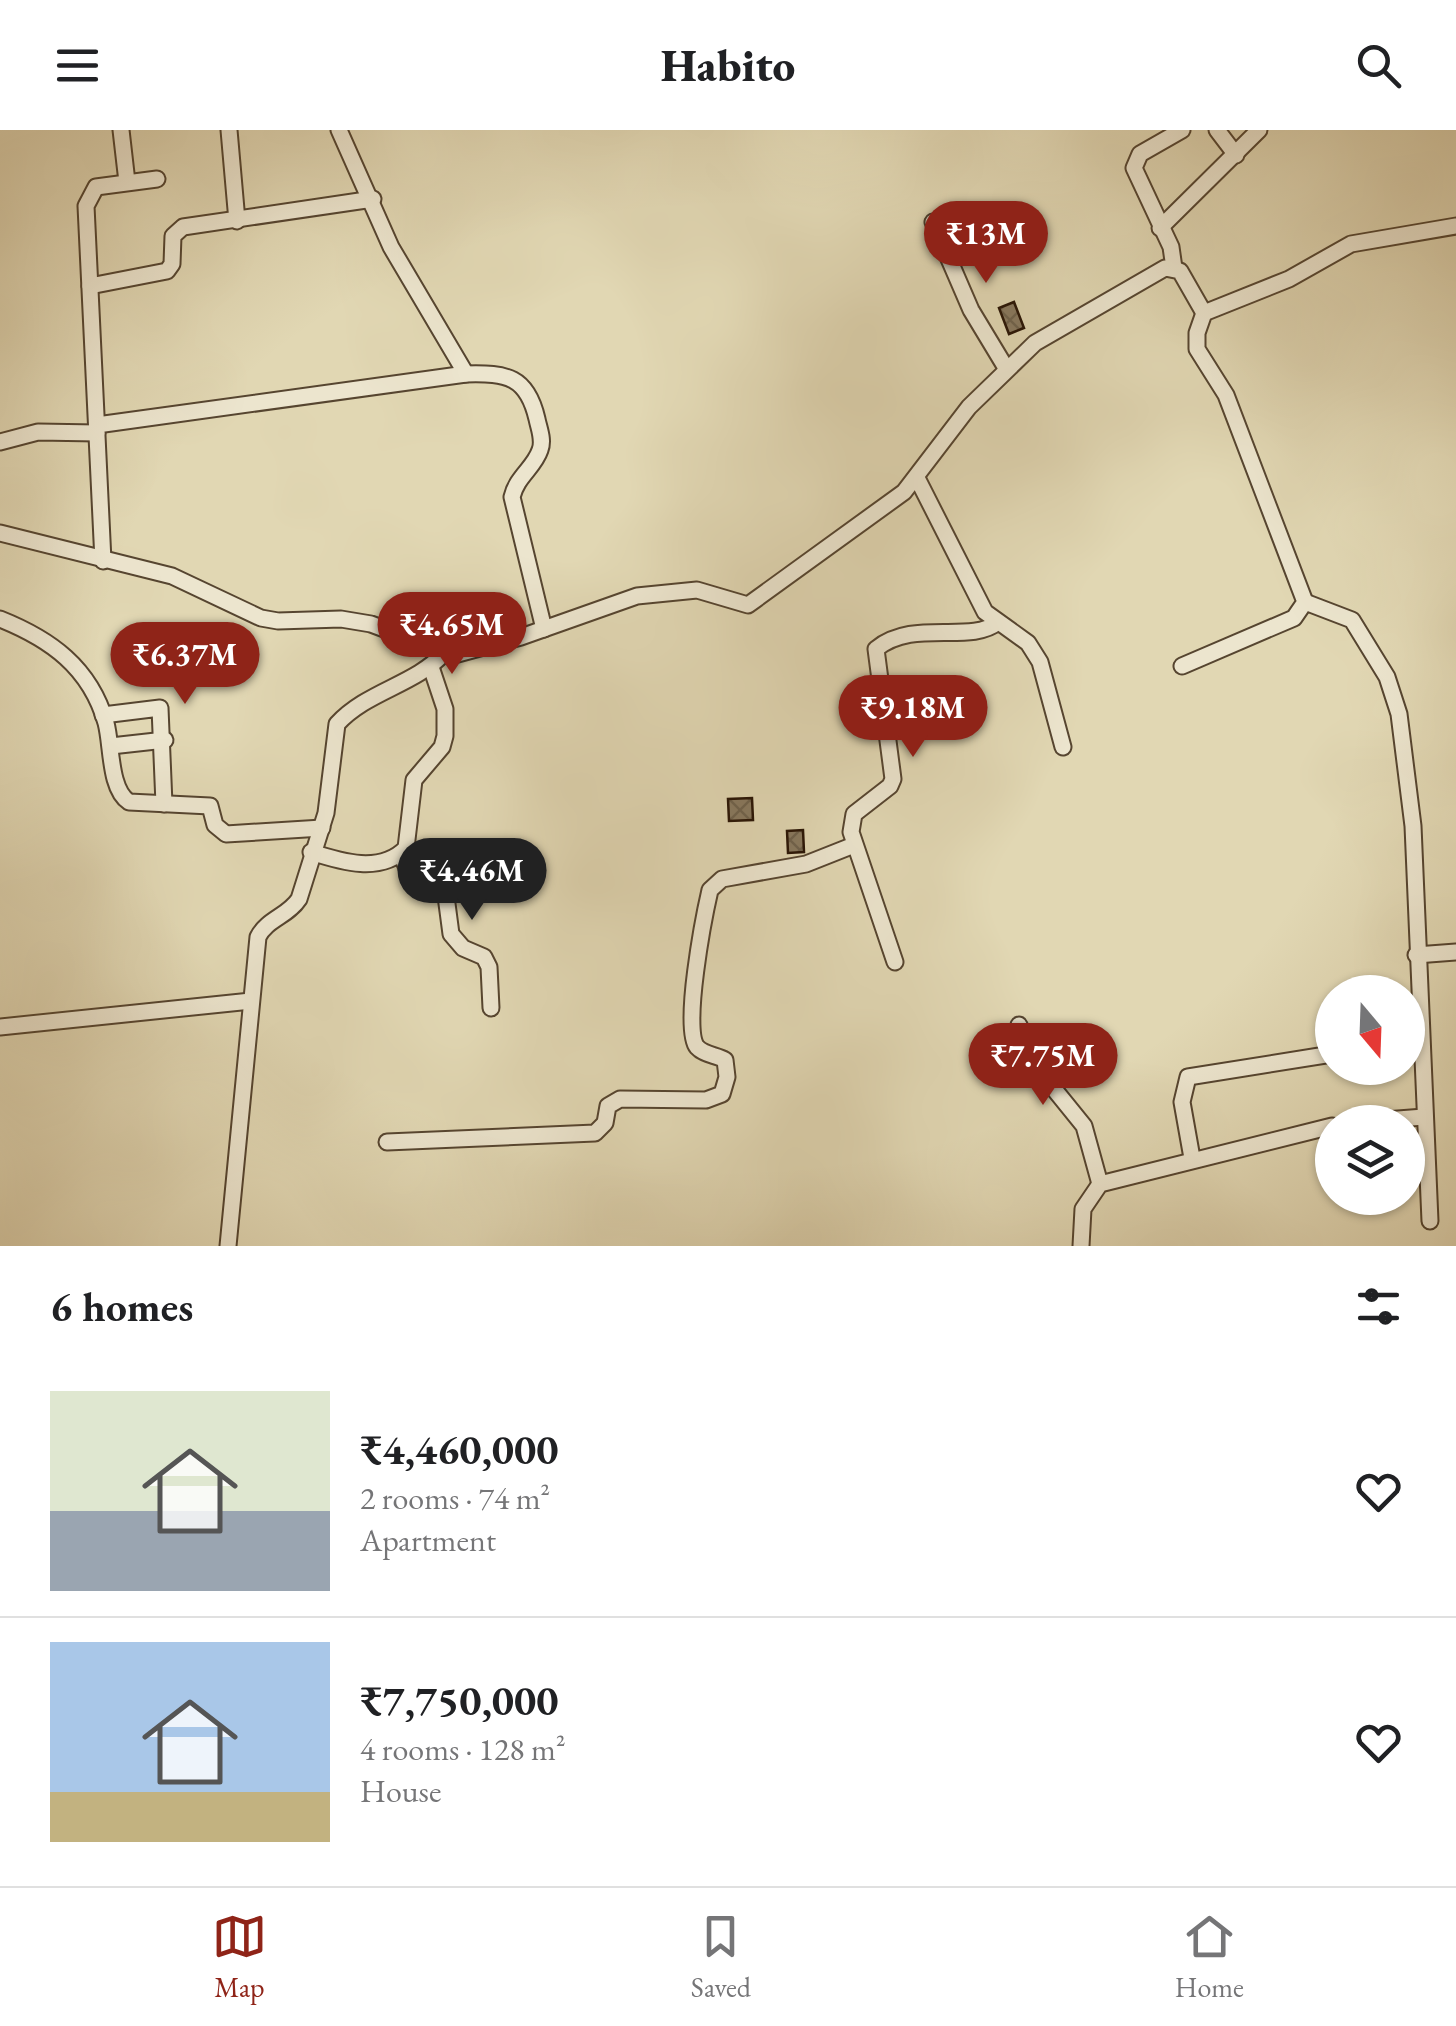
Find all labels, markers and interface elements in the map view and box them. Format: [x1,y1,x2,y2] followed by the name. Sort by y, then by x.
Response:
[661,36,795,94] text: Habito
[50,38,105,93] icon: menu
[1351,38,1406,93] icon: search
[927,201,1045,286] pin: ₹13M
[946,212,1026,254] text: ₹13M
[371,592,533,677] pin: ₹4.65M
[400,603,504,645] text: ₹4.65M
[104,622,266,707] pin: ₹6.37M
[133,633,237,675] text: ₹6.37M
[832,675,994,760] pin: ₹9.18M
[861,686,965,728] text: ₹9.18M
[391,838,553,923] pin: ₹4.46M
[420,849,524,891] text: ₹4.46M
[1315,975,1425,1085] north arrow
[1315,975,1425,1215] map controls
[962,1023,1124,1108] pin: ₹7.75M
[991,1034,1095,1076] text: ₹7.75M
[1315,1105,1425,1215] button: layers
[50,1279,193,1334] text: 6 homes
[1351,1279,1406,1334] icon: filters
[360,1422,558,1477] text: ₹4,460,000
[130,1431,250,1551] icon: home
[1351,1464,1406,1519] icon: heart
[360,1477,550,1519] text: 2 rooms · 74 m²
[360,1519,496,1561] text: Apartment
[360,1673,558,1728] text: ₹7,750,000
[130,1682,250,1802] icon: home
[1351,1715,1406,1770] icon: heart
[360,1728,566,1770] text: 4 rooms · 128 m²
[360,1770,441,1812] text: House
[212,1909,267,2005] tab: Map
[691,1909,751,2005] tab: Saved
[1175,1909,1244,2005] tab: Home

